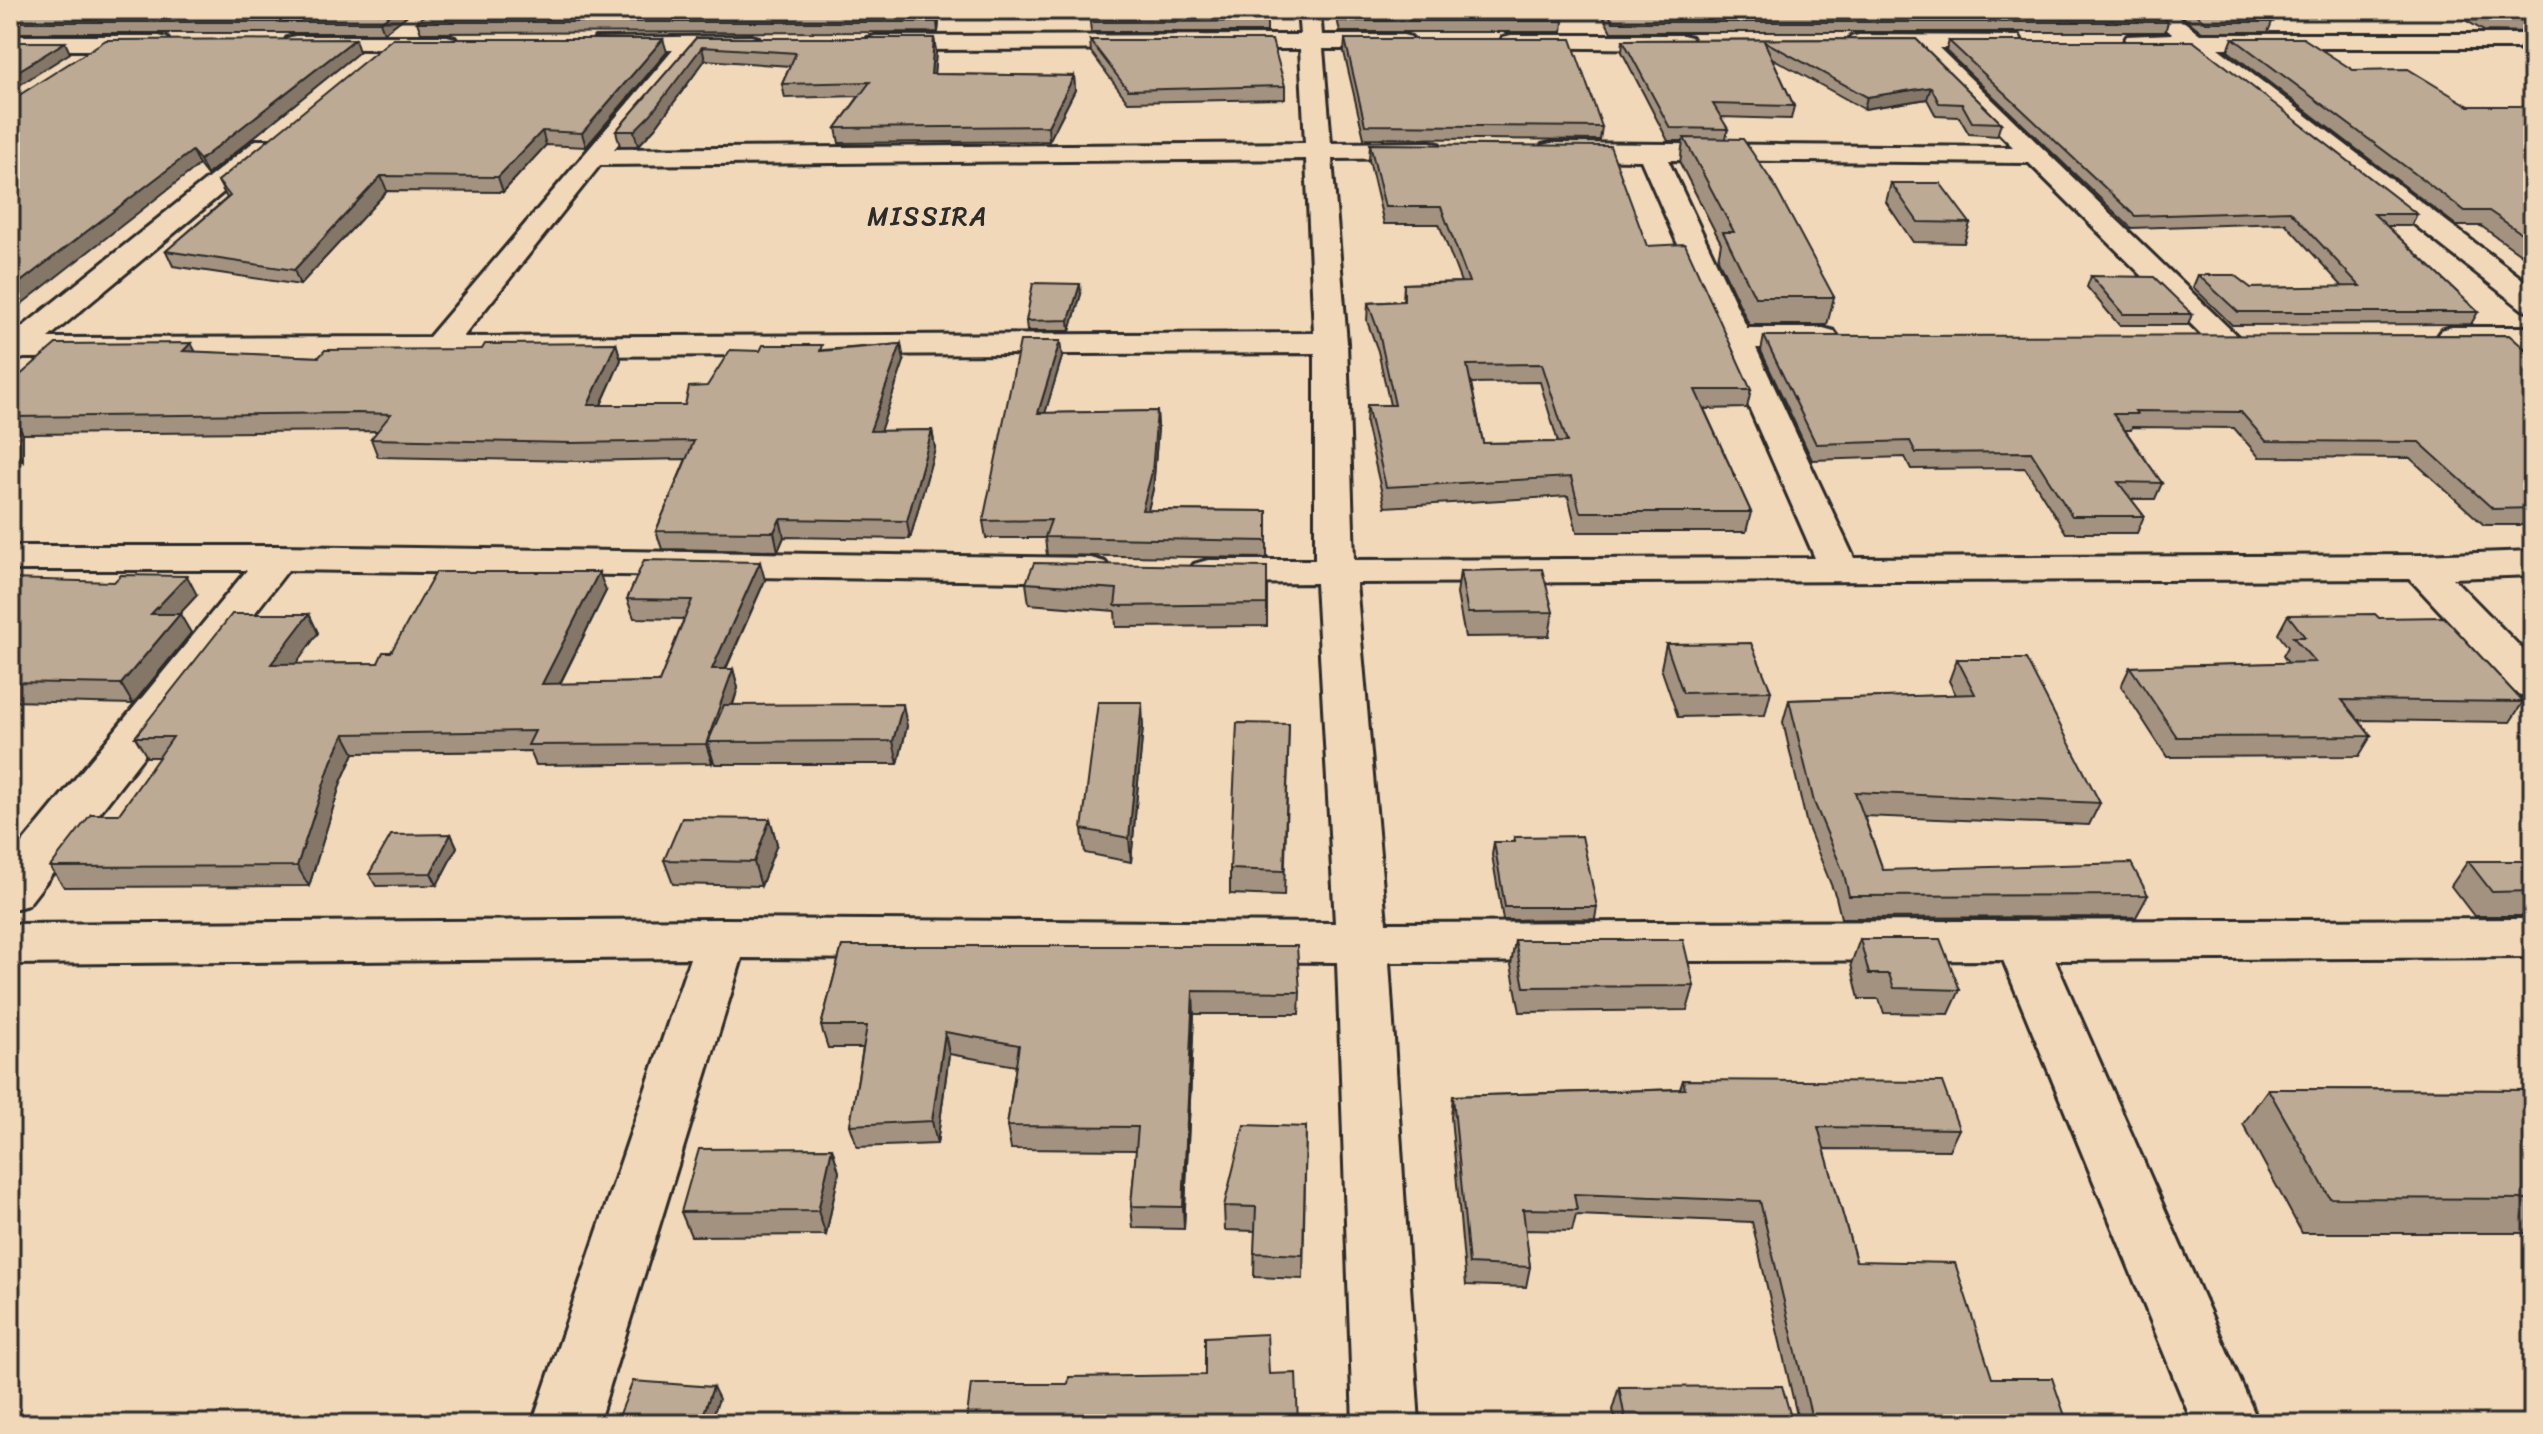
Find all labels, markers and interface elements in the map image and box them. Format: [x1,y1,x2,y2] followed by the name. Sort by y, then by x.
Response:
[867,193,989,239] district label: MISSIRA

